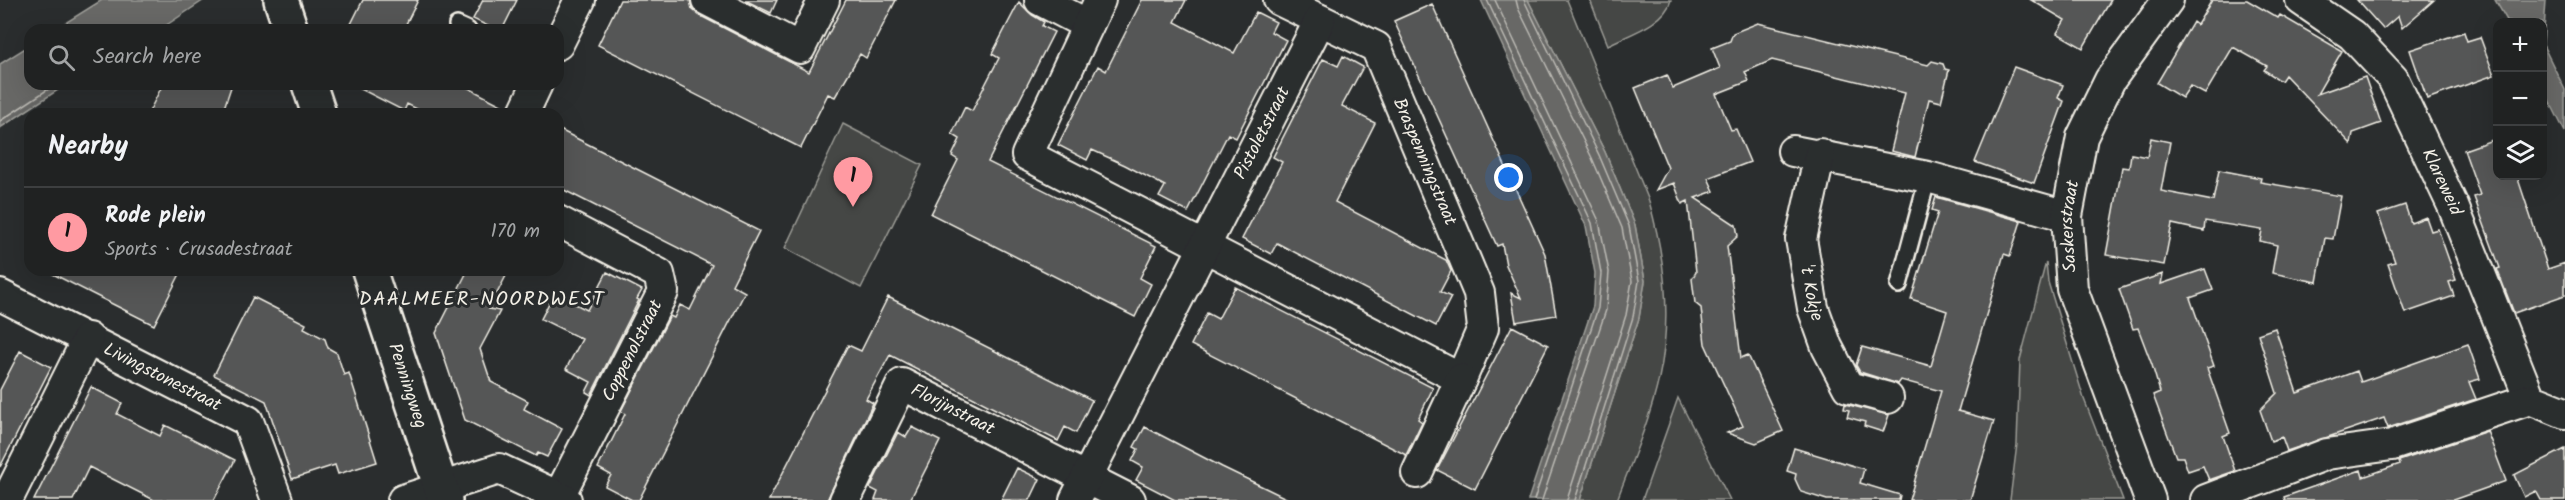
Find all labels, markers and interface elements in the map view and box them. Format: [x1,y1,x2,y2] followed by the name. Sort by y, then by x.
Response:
[2493,18,2547,180] map controls
[2493,18,2547,72] button: +
[24,24,564,90] search box
[93,40,201,75] text: Search here
[45,41,78,74] icon: search
[2493,72,2547,126] button: −
[1226,81,1299,185] street label: Pistoletstraat
[1384,94,1464,231] street label: Braspenningstraat
[48,126,128,168] text: Nearby
[2493,126,2547,180] button: layers
[2413,144,2470,221] street label: Klareweid
[834,158,872,207] pin: 1
[1494,163,1523,192] your location
[2053,177,2088,273] street label: Saskerstraat
[105,199,206,234] text: Rode plein
[64,216,71,248] text: 1
[491,216,540,248] text: 170 m
[105,234,292,266] text: Sports · Crusadestraat
[1791,263,1831,325] street label: 't Kokje
[359,284,606,316] district label: DAALMEER-NOORDWEST
[595,294,672,407] street label: Coppenolstraat
[98,335,227,420] street label: Livingstonestraat
[380,339,435,432] street label: Penningweg
[905,376,1001,444] street label: Florijnstraat

